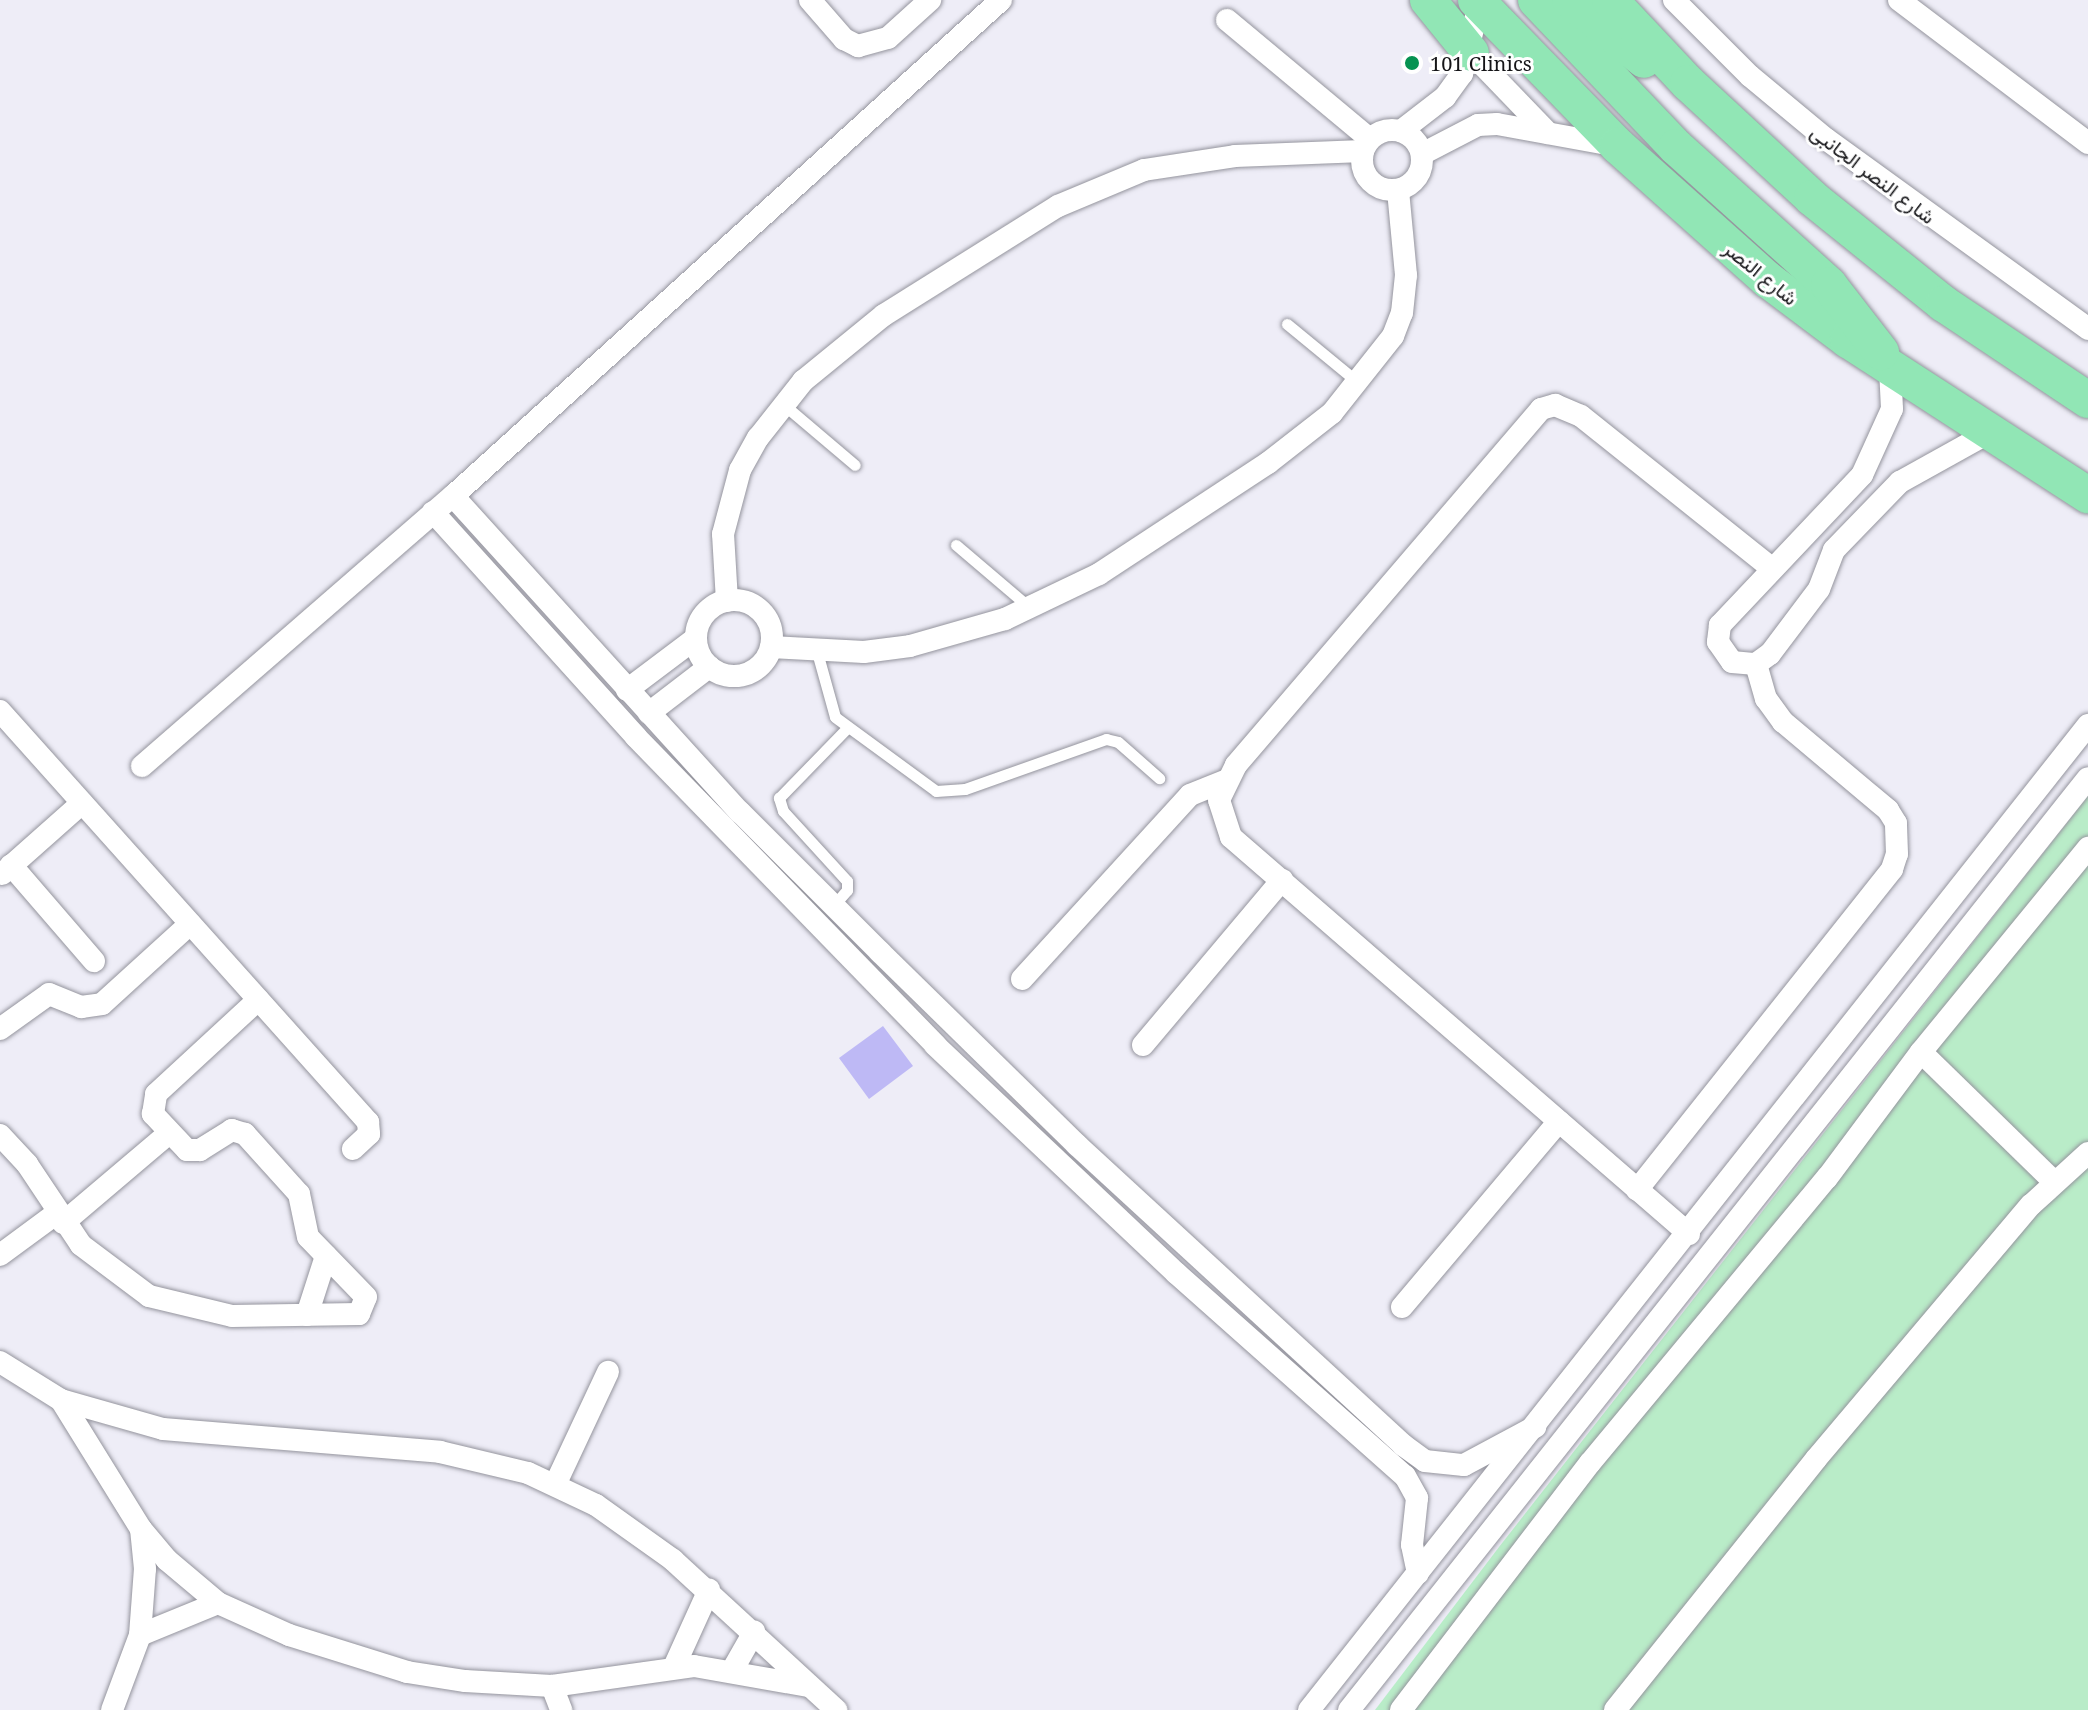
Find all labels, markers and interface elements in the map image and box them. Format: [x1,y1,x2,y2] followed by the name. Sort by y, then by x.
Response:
[1430,51,1532,75] place label: 101 Clinics
[1401,52,1423,74] marker: 101 Clinics
[1806,119,1940,229] street label: شارع النصر الجانبى
[1719,236,1803,310] street label: شارع النصر

